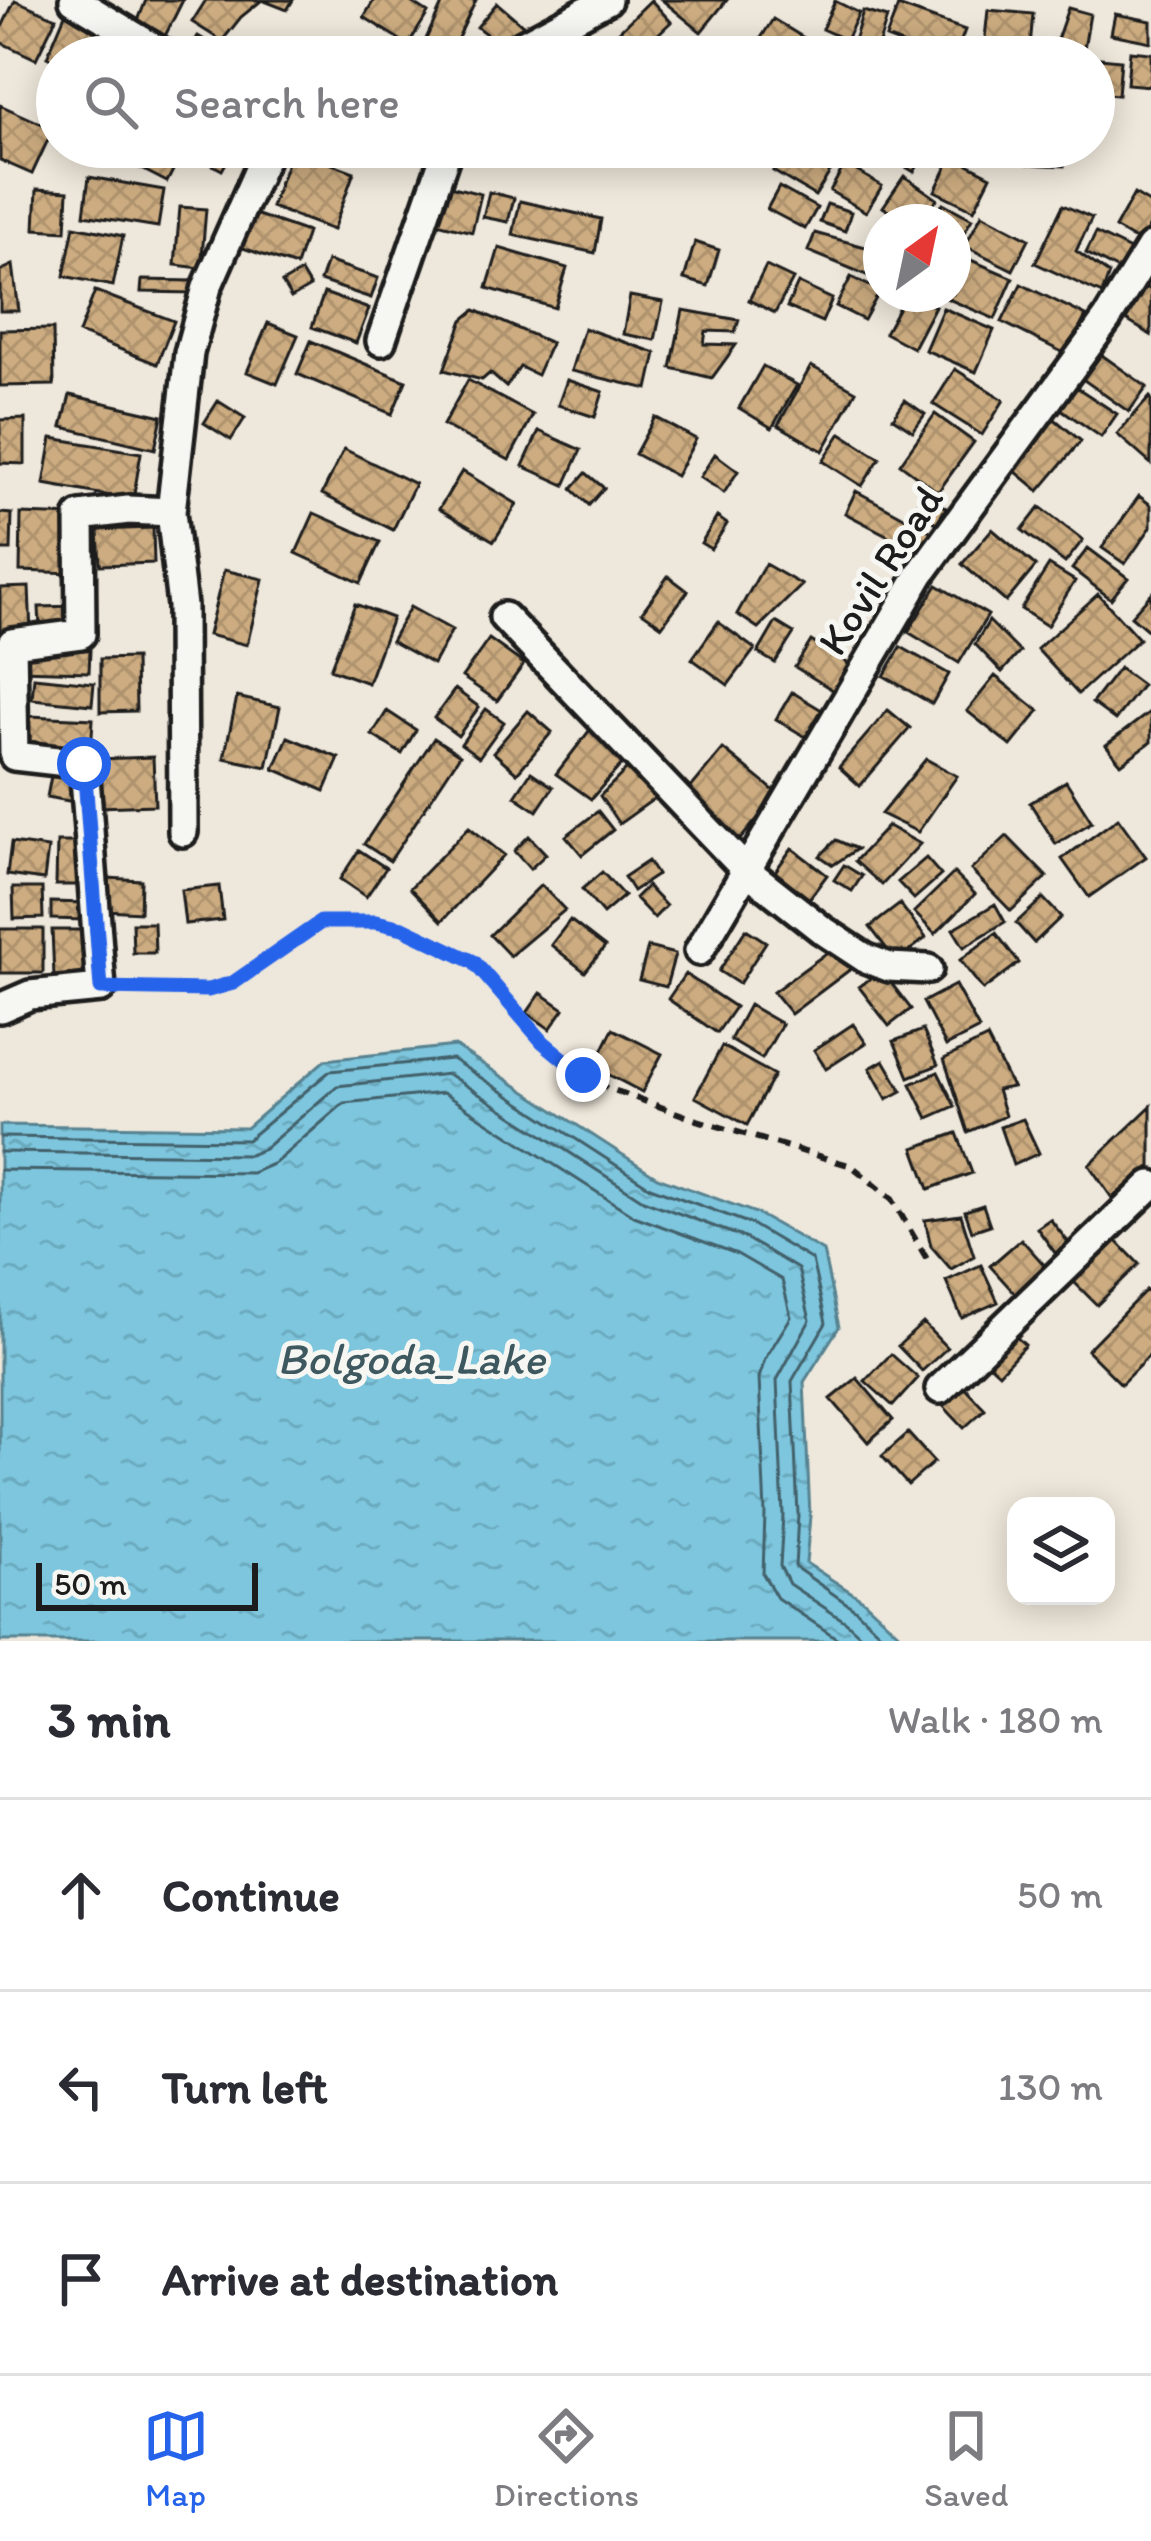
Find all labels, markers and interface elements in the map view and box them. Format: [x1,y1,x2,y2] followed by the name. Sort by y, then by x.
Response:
[36,36,1115,168] search box
[78,69,144,135] icon: search
[174,75,400,129] text: Search here
[863,204,971,312] north arrow
[806,476,954,664] street label: Kovil Road
[57,737,111,791] route start
[556,1048,610,1102] route end
[277,1331,547,1385] water label: Bolgoda_Lake
[1007,1497,1115,1605] map controls
[1007,1497,1115,1605] button: layers
[36,1557,258,1610] scale bar
[54,1564,127,1603] text: 50 m
[48,1689,170,1750] text: 3 min
[888,1696,1103,1743] text: Walk · 180 m
[48,1862,114,1928] icon: ahead
[162,1868,340,1922] text: Continue
[1017,1871,1103,1918] text: 50 m
[48,2054,114,2120] icon: left
[162,2060,328,2114] text: Turn left
[998,2063,1103,2110] text: 130 m
[48,2246,114,2312] icon: arrive
[162,2252,558,2306] text: Arrive at destination
[143,2403,209,2514] tab: Map
[494,2403,639,2514] tab: Directions
[924,2403,1008,2514] tab: Saved

